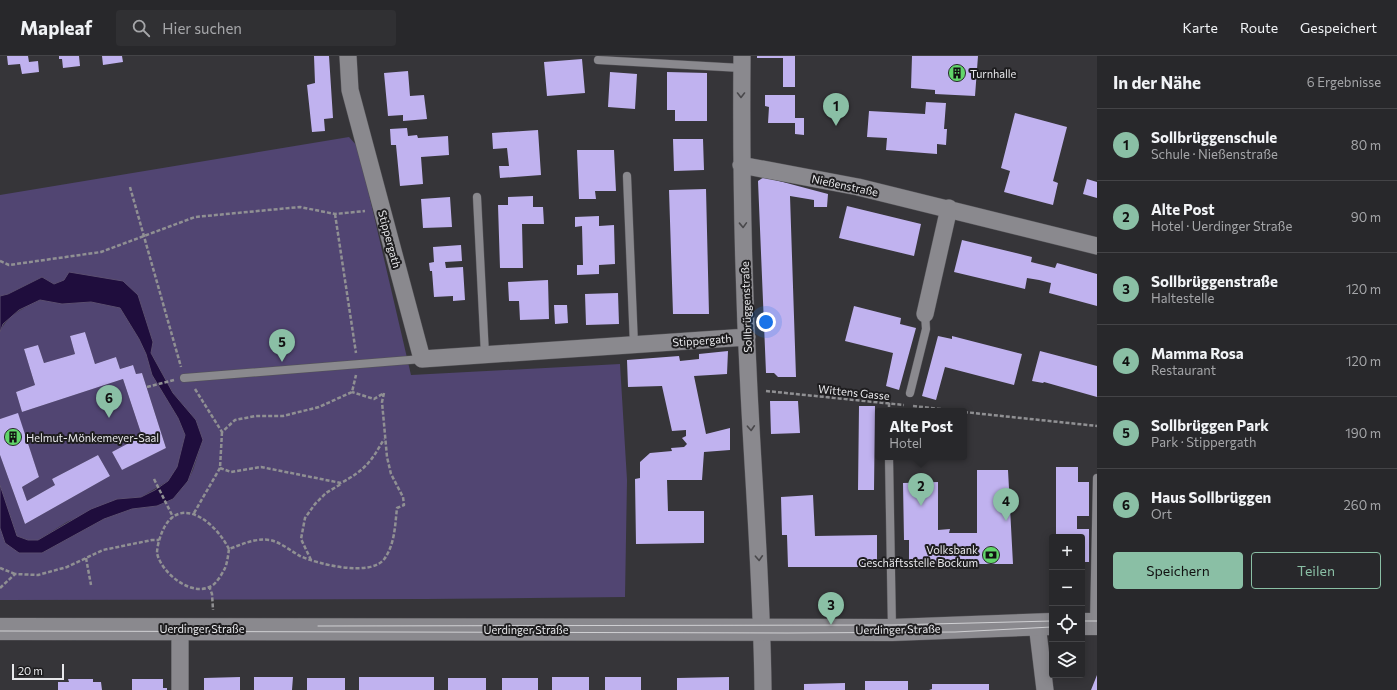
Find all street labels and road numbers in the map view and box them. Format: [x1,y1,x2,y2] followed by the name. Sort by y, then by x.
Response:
[811,172,880,198] street label: Nießenstraße
[376,209,404,269] street label: Stippergath
[738,261,754,353] street label: Sollbrüggenstraße
[672,331,732,349] street label: Stippergath
[818,382,891,402] street label: Wittens Gasse
[159,622,245,635] street label: Uerdinger Straße
[855,622,941,636] street label: Uerdinger Straße
[483,623,569,636] street label: Uerdinger Straße

